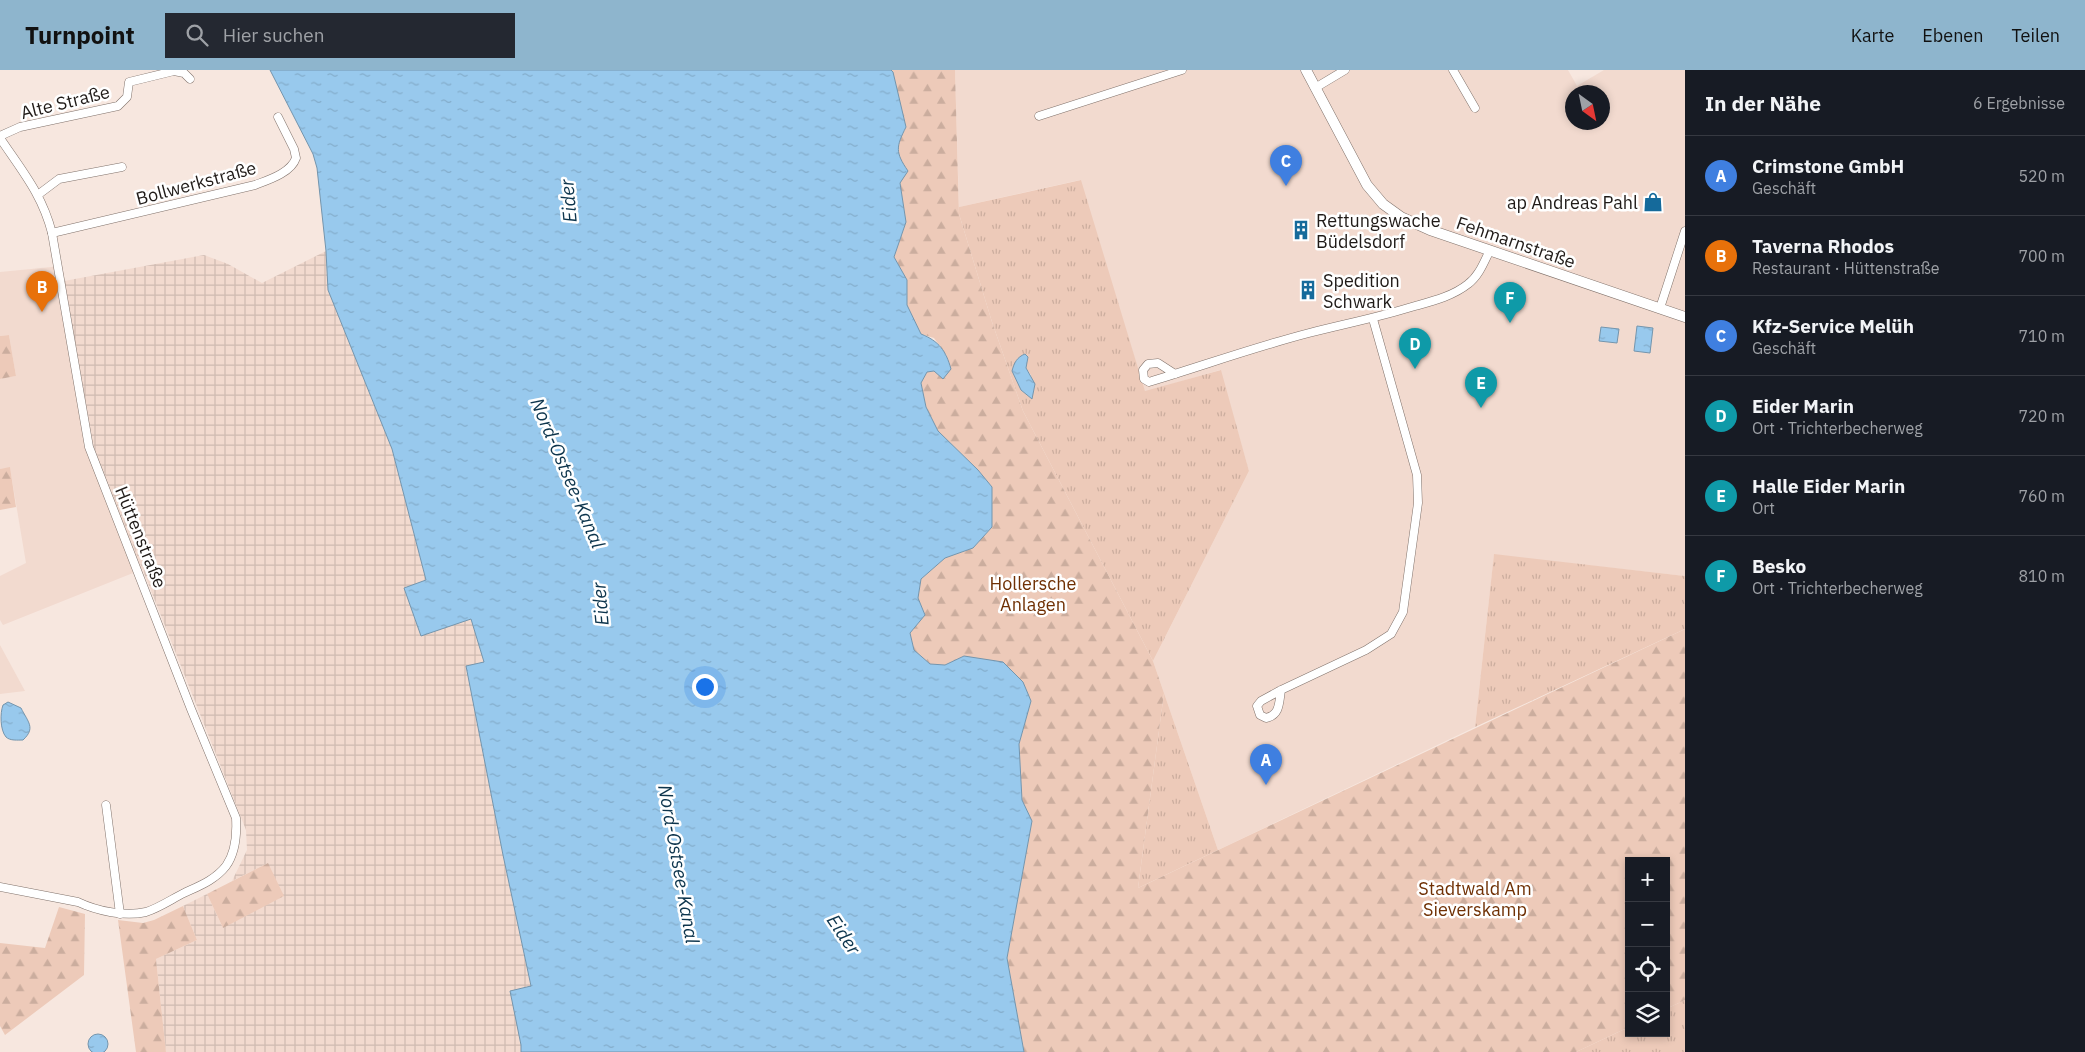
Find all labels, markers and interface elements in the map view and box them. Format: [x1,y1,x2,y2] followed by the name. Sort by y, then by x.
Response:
[165,13,515,58] search box
[25,19,135,51] text: Turnpoint
[183,21,211,49] icon: search
[223,23,324,47] text: Hier suchen
[1851,24,1894,47] text: Karte
[1922,24,1983,47] text: Ebenen
[2011,24,2060,47] text: Teilen
[18,80,112,124] street label: Alte Straße
[1565,85,1610,130] north arrow
[1705,89,1821,117] text: In der Nähe
[1973,93,2065,113] text: 6 Ergebnisse
[1270,145,1302,186] pin: C
[1752,154,1904,178] text: Crimstone GmbH
[133,156,259,210] street label: Bollwerkstraße
[1716,166,1726,186] text: A
[2018,166,2065,186] text: 520 m
[554,177,582,224] water label: Eider
[1752,178,1816,198] text: Geschäft
[1507,191,1638,214] place label: ap Andreas Pahl
[1642,191,1664,213] shop icon: ap Andreas Pahl
[1316,209,1441,253] place label: Rettungswache Büdelsdorf
[1453,211,1579,273] street label: Fehmarnstraße
[1290,219,1312,241] building icon: Rettungswache Büdelsdorf
[1752,234,1894,258] text: Taverna Rhodos
[1716,246,1726,266] text: B
[2018,246,2065,266] text: 700 m
[1752,258,1940,278] text: Restaurant · Hüttenstraße
[1323,269,1400,313] place label: Spedition Schwark
[26,271,58,312] pin: B
[1297,279,1319,301] building icon: Spedition Schwark
[1494,282,1526,323] pin: F
[1752,314,1914,338] text: Kfz-Service Melüh
[1716,326,1726,346] text: C
[2018,326,2065,346] text: 710 m
[1399,328,1431,369] pin: D
[1752,338,1816,358] text: Geschäft
[1465,367,1497,408] pin: E
[525,394,611,552] water label: Nord-Ostsee-Kanal
[1752,394,1854,418] text: Eider Marin
[1715,406,1727,426] text: D
[2018,406,2065,426] text: 720 m
[1752,418,1923,438] text: Ort · Trichterbecherweg
[1752,474,1905,498] text: Halle Eider Marin
[110,483,172,591] street label: Hüttenstraße
[1716,486,1726,506] text: E
[2018,486,2065,506] text: 760 m
[1752,498,1775,518] text: Ort
[1752,554,1806,578] text: Besko
[1716,566,1726,586] text: F
[2018,566,2065,586] text: 810 m
[990,572,1077,616] park label: Hollersche Anlagen
[1752,578,1923,598] text: Ort · Trichterbecherweg
[586,580,614,627] water label: Eider
[692,674,718,700] your location
[1250,744,1282,785] pin: A
[653,783,705,945] water label: Nord-Ostsee-Kanal
[1625,857,1670,1037] map controls
[1625,857,1670,902] button: +
[1418,877,1532,921] park label: Stadtwald Am Sieverskamp
[1625,902,1670,947] button: −
[822,909,867,960] water label: Eider
[1625,947,1670,992] button: locate
[1625,992,1670,1037] button: layers

